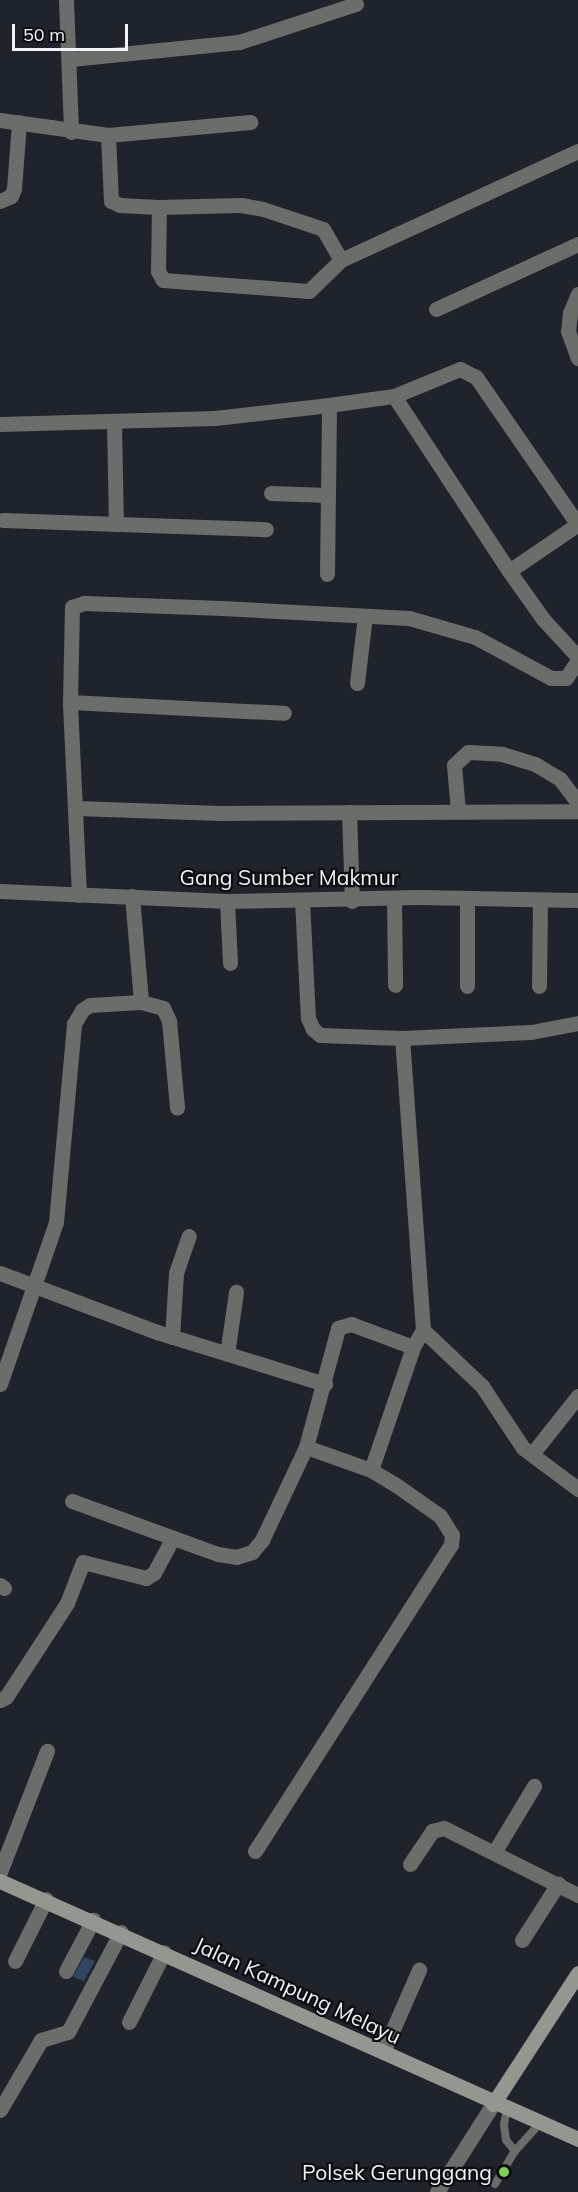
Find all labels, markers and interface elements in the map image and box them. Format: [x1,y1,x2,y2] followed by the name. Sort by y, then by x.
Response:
[15,12,130,50] scale bar
[23,23,65,46] text: 50 m
[180,864,398,890] street label: Gang Sumber Makmur
[191,1931,405,2049] street label: Jalan Kampung Melayu
[302,2159,492,2185] place label: Polsek Gerunggang
[497,2165,511,2179] marker: Polsek Gerunggang

